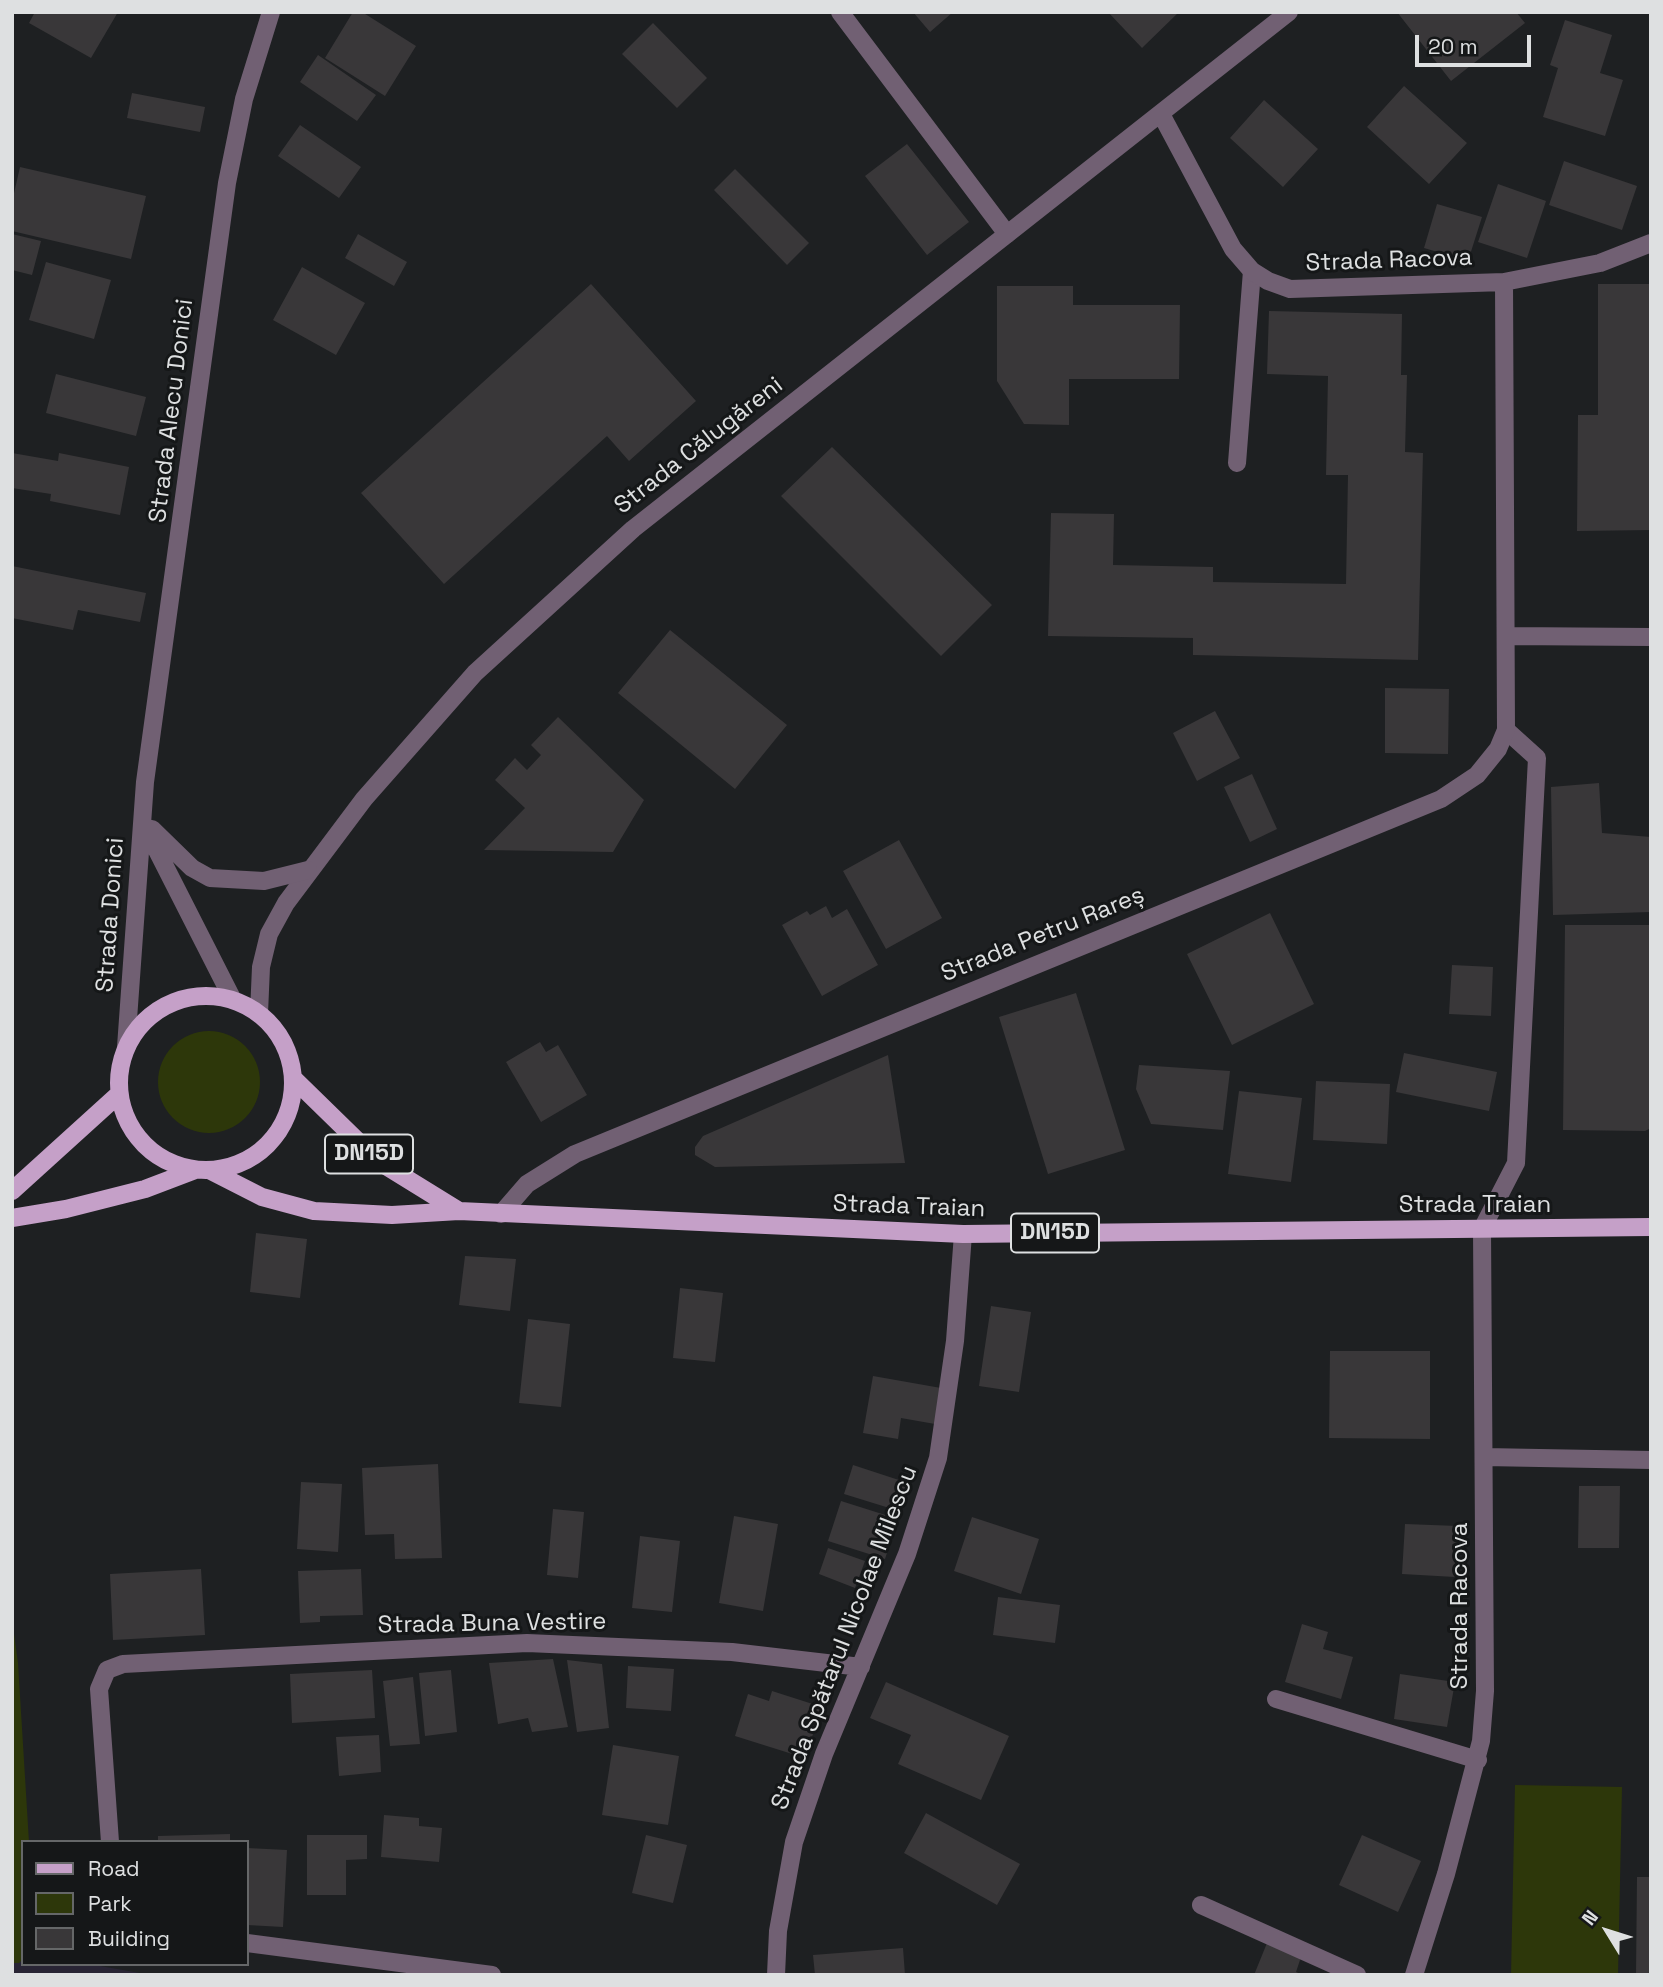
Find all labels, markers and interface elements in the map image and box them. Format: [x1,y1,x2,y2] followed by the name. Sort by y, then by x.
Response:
[1418,21,1534,65] scale bar
[1428,33,1478,60] text: 20 m
[1305,244,1473,278] street label: Strada Racova
[144,297,200,525] street label: Strada Alecu Donici
[609,371,789,521] street label: Strada Călugăreni
[91,837,131,993] street label: Strada Donici
[937,881,1149,989] street label: Strada Petru Rareș
[325,1134,413,1174] road number: DN15D
[832,1190,986,1224] street label: Strada Traian
[1399,1191,1551,1219] street label: Strada Traian
[1011,1214,1099,1252] road number: DN15D
[766,1462,924,1814] street label: Strada Spătarul Nicolae Milescu
[1446,1523,1474,1689] street label: Strada Racova
[377,1608,607,1640] street label: Strada Buna Vestire
[21,1840,248,1966] legend
[88,1855,140,1882] text: Road
[88,1890,132,1917] text: Park
[1572,1896,1642,1966] north arrow
[1576,1905,1604,1930] text: N
[88,1925,170,1952] text: Building

